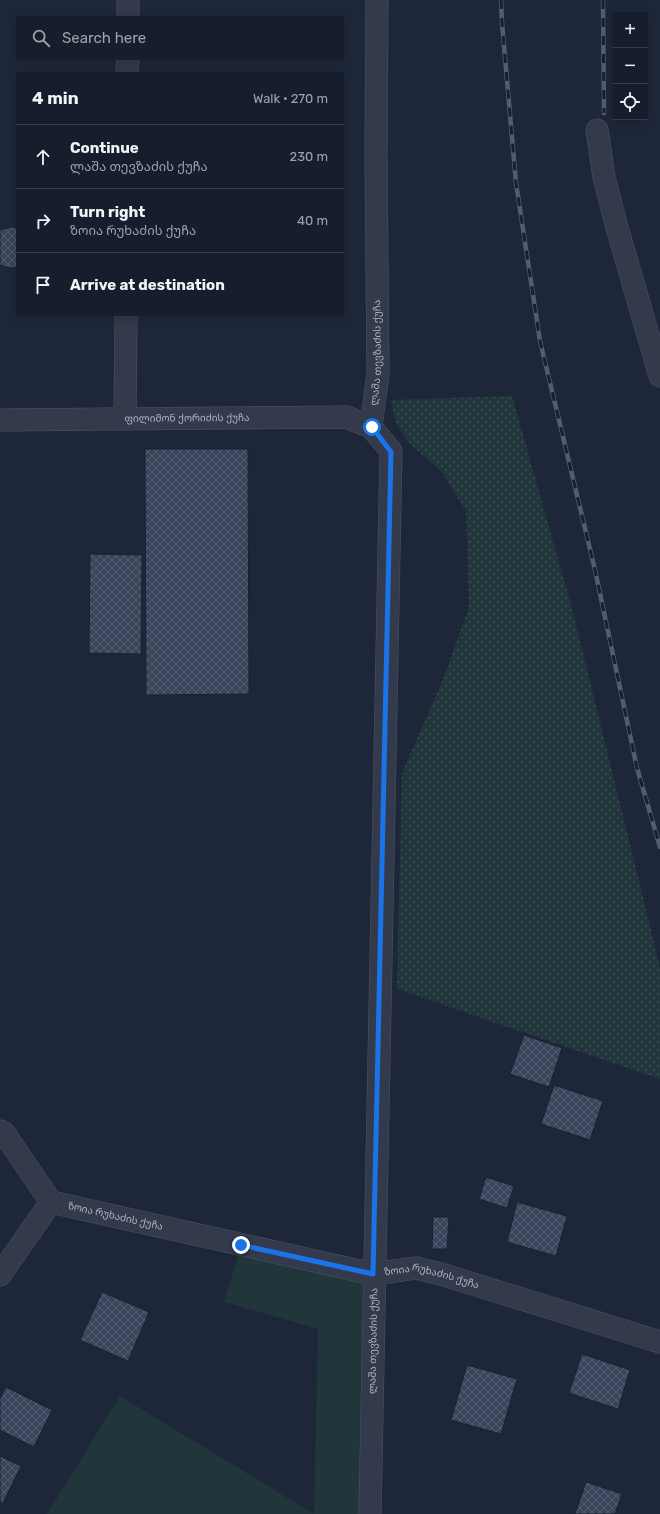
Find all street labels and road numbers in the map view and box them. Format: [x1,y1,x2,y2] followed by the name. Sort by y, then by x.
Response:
[368,300,384,406] street label: ლაშა თევზაძის ქუჩა
[124,412,250,425] street label: ფილიმონ ქორიძის ქუჩა
[67,1200,164,1233] street label: ზოია რუხაძის ქუჩა
[384,1261,481,1291] street label: ზოია რუხაძის ქუჩა
[366,1288,380,1394] street label: ლაშა თევზაძის ქუჩა

